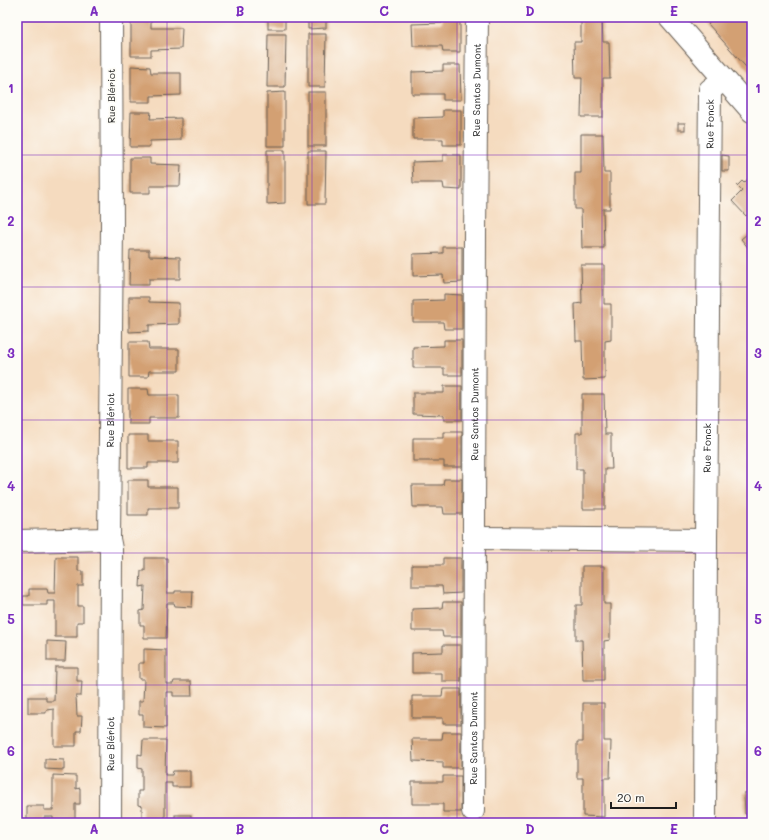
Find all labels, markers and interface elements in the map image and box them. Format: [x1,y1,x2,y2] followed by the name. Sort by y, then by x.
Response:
[89,2,99,19] text: A
[236,2,245,19] text: B
[379,2,389,19] text: C
[525,2,535,19] text: D
[670,2,678,19] text: E
[469,43,484,137] street label: Rue Santos Dumont
[104,69,118,123] street label: Rue Blériot
[8,79,14,96] text: 1
[755,79,761,96] text: 1
[702,99,717,149] street label: Rue Fonck
[7,212,15,229] text: 2
[754,212,762,229] text: 2
[7,344,15,361] text: 3
[754,344,762,361] text: 3
[467,367,482,461] street label: Rue Santos Dumont
[103,393,117,448] street label: Rue Blériot
[700,423,714,473] street label: Rue Fonck
[7,477,15,494] text: 4
[754,477,762,494] text: 4
[7,610,15,627] text: 5
[754,610,762,627] text: 5
[466,691,480,785] street label: Rue Santos Dumont
[103,717,117,771] street label: Rue Blériot
[7,742,15,759] text: 6
[754,742,762,759] text: 6
[611,784,676,810] scale bar
[617,789,645,805] text: 20 m
[89,820,99,837] text: A
[236,820,245,837] text: B
[379,820,389,837] text: C
[525,820,535,837] text: D
[670,820,678,837] text: E

